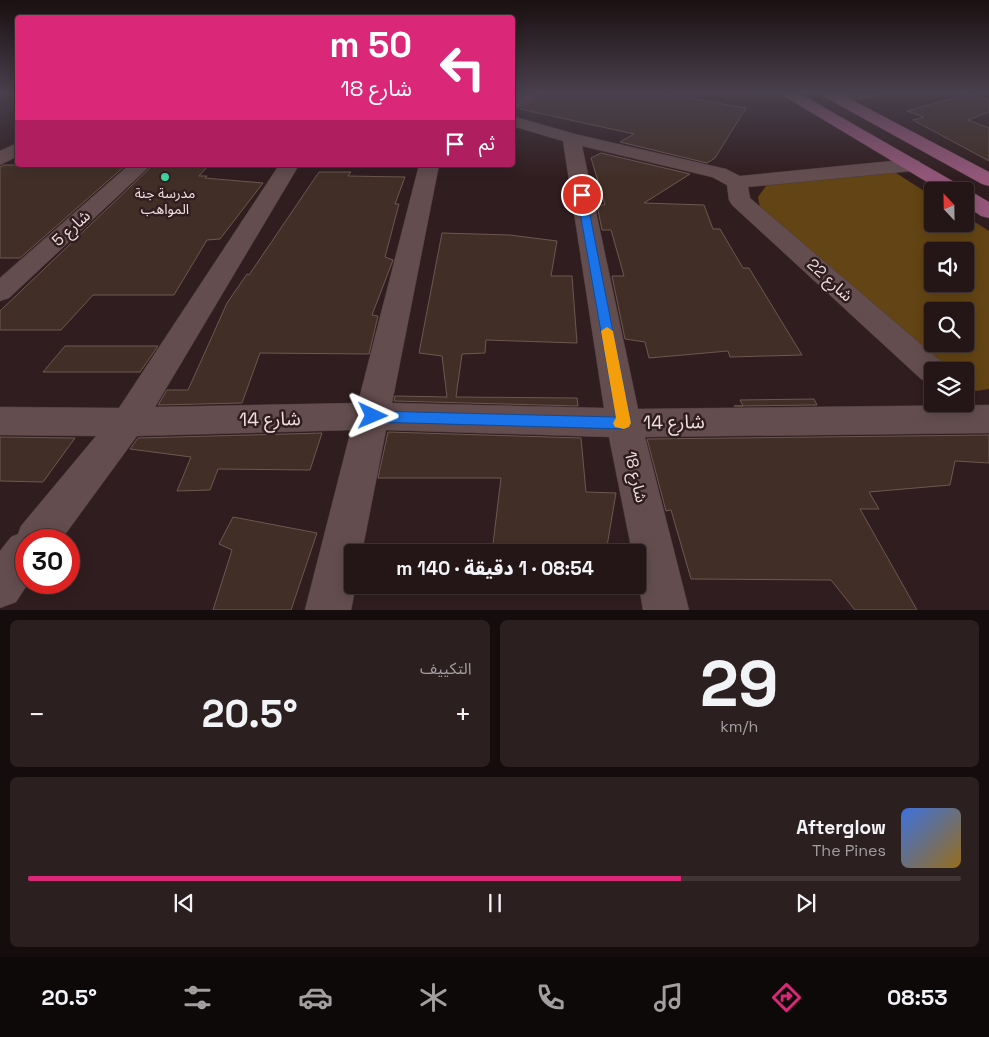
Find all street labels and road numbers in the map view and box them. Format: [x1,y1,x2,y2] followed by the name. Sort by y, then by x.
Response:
[47,205,96,252] street label: شارع 5
[801,254,857,308] street label: شارع 22
[239,406,301,433] street label: شارع 14
[643,409,705,436] street label: شارع 14
[618,449,652,505] street label: شارع 18

